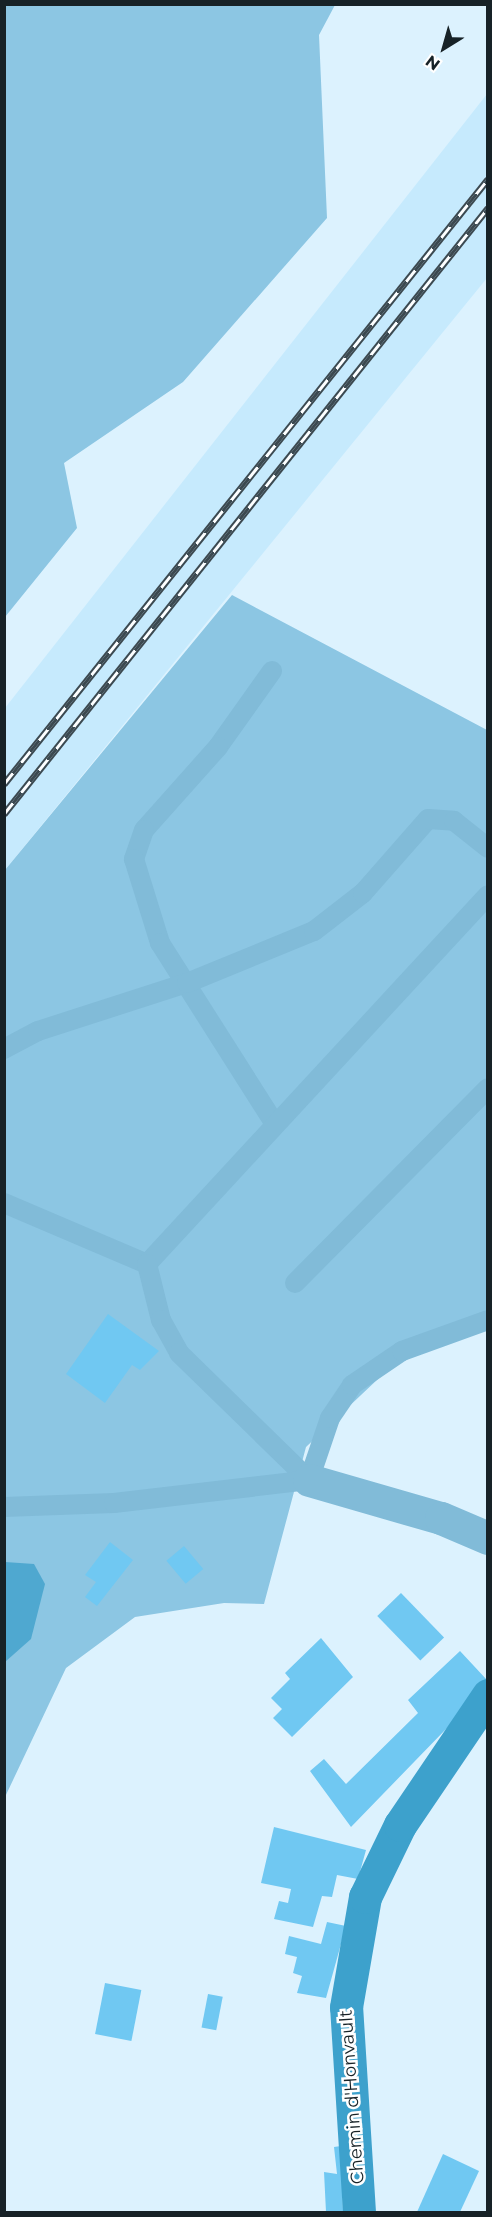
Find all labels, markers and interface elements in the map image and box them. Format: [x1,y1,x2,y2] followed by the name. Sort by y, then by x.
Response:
[414,18,474,78] north arrow
[422,51,444,74] text: N
[335,2009,369,2185] street label: Chemin d'Honvault

